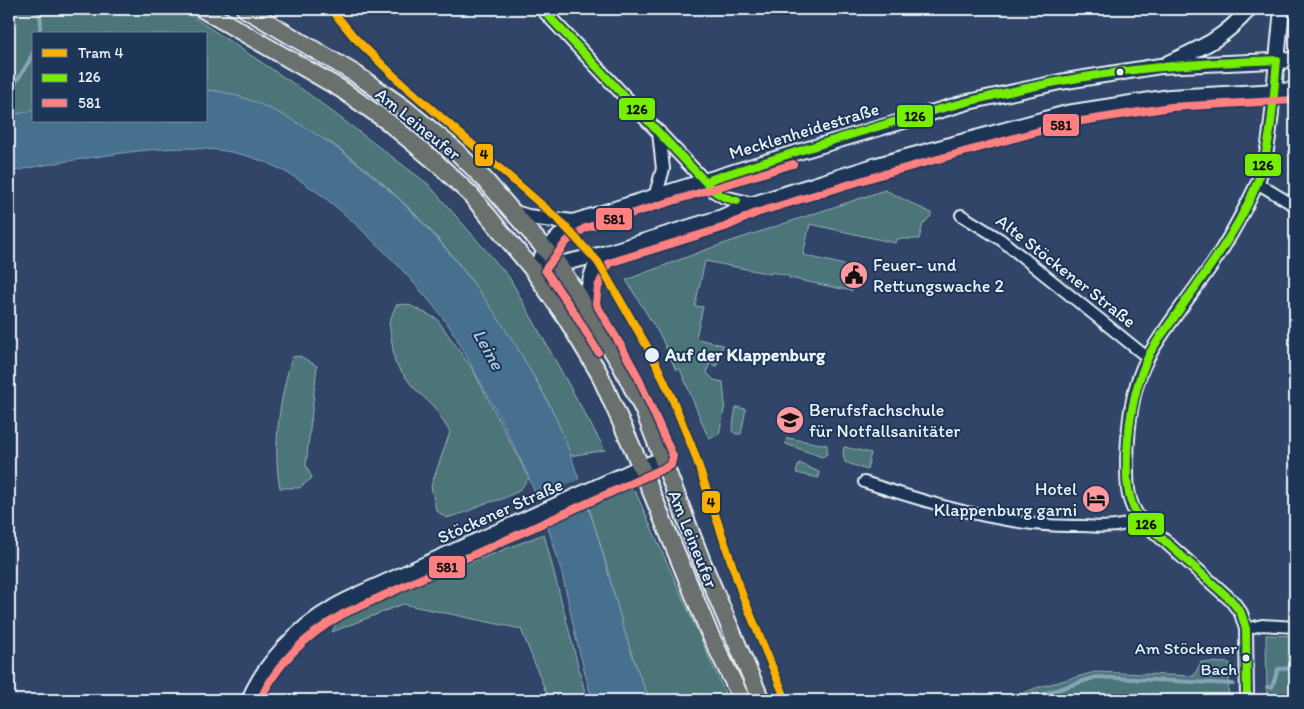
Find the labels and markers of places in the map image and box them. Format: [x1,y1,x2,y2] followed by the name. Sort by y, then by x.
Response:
[1115,67,1125,77] unlabelled marker
[873,254,1004,297] place label: Feuer- und Rettungswache 2
[839,260,869,290] public building icon: Feuer- und Rettungswache 2
[664,344,826,366] place label: Auf der Klappenburg
[643,346,661,364] marker: Auf der Klappenburg
[809,399,961,442] place label: Berufsfachschule für Notfallsanitäter
[775,405,805,435] school or university icon: Berufsfachschule für Notfallsanitäter
[934,478,1077,521] place label: Hotel Klappenburg garni
[1081,484,1111,514] hotel icon: Hotel Klappenburg garni
[1135,638,1237,679] place label: Am Stöckener Bach
[1241,653,1251,663] marker: Am Stöckener Bach

